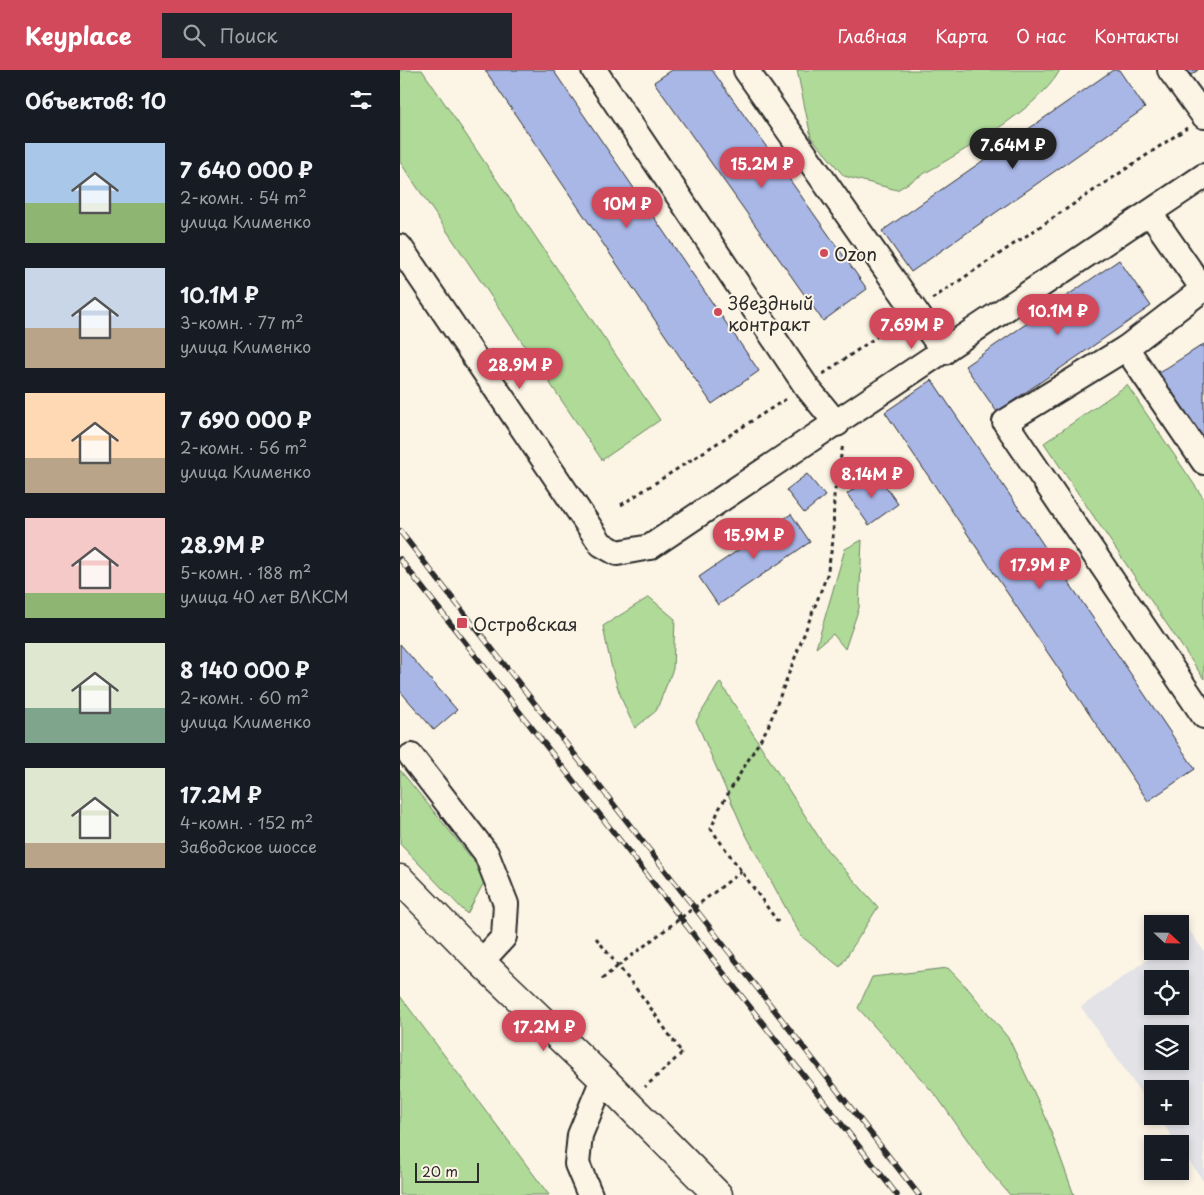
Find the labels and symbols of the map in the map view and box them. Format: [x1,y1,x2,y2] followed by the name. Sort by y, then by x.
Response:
[967,128,1059,170] pin: 7.64M ₽
[716,146,808,189] pin: 15.2M ₽
[592,186,662,229] pin: 10M ₽
[834,240,877,267] place label: Ozon
[818,247,830,259] marker: Ozon
[728,289,813,337] place label: Звездный контракт
[1012,294,1104,336] pin: 10.1M ₽
[712,306,724,318] marker: Звездный контракт
[866,308,958,350] pin: 7.69M ₽
[474,348,566,390] pin: 28.9M ₽
[826,456,918,499] pin: 8.14M ₽
[708,518,800,560] pin: 15.9M ₽
[994,548,1086,590] pin: 17.9M ₽
[473,610,578,637] place label: Островская
[455,616,469,630] marker: Островская
[1144,915,1189,960] north arrow
[498,1010,590,1052] pin: 17.2M ₽
[415,1160,479,1183] scale bar

